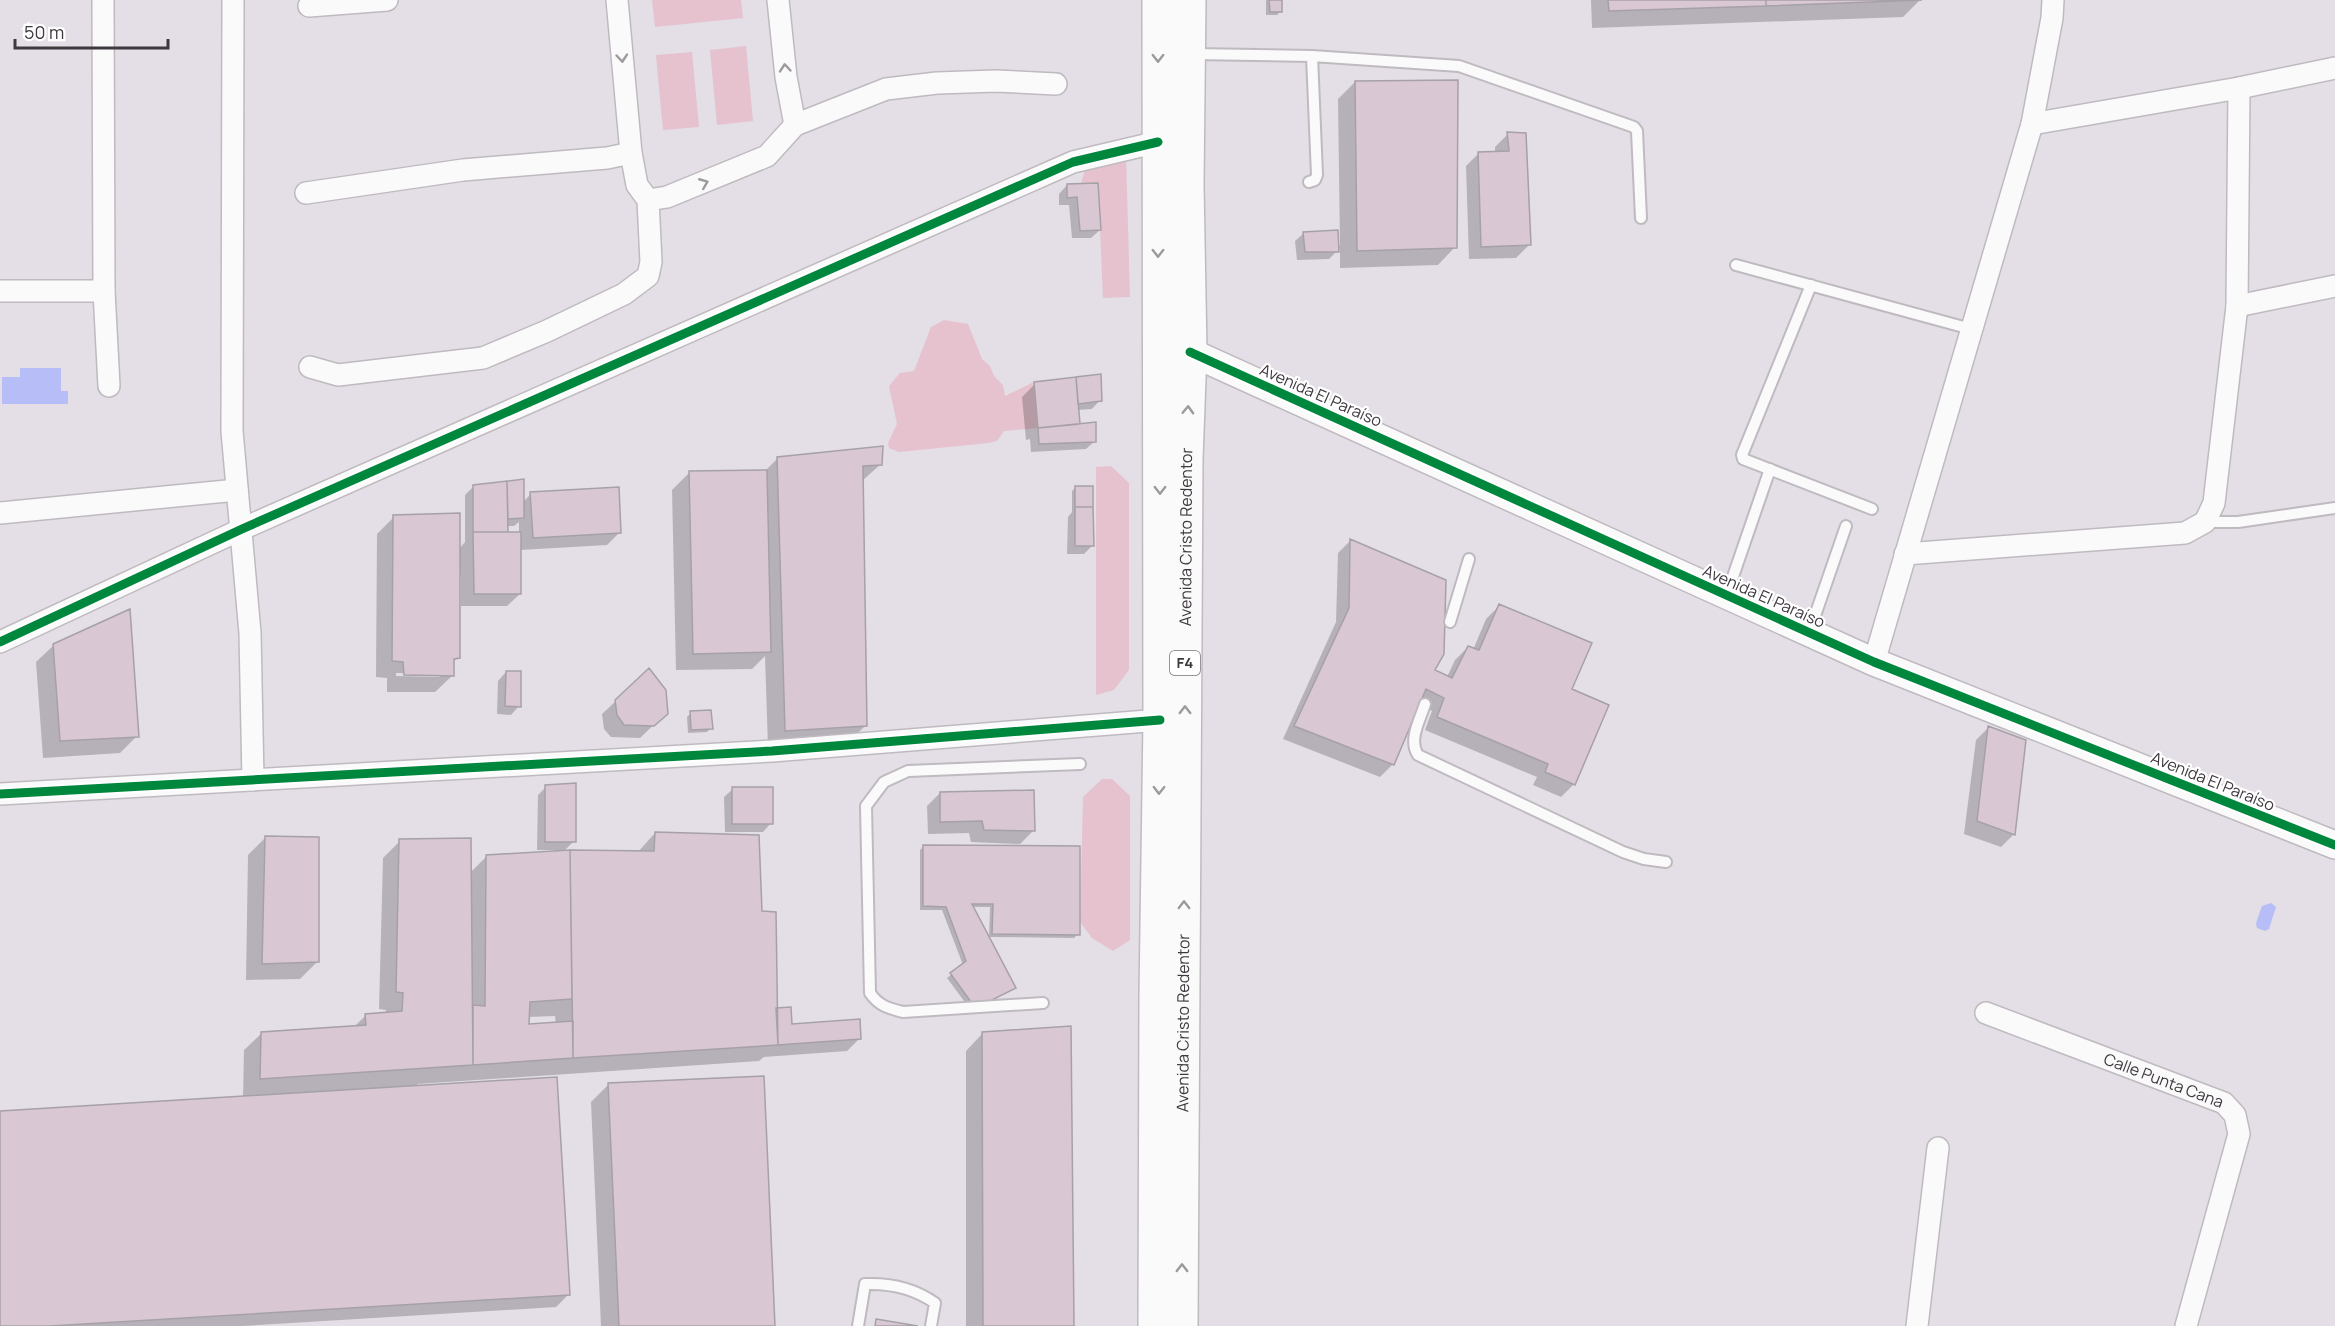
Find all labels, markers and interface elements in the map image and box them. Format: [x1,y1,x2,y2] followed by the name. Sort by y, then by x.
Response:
[15,12,168,50] scale bar
[24,20,64,44] text: 50 m
[615,54,628,63] one-way arrow
[1152,54,1164,63] one-way arrow
[779,63,792,72] one-way arrow
[698,178,709,190] one-way arrow
[1152,249,1164,258] one-way arrow
[1257,358,1385,432] street label: Avenida El Paraíso
[1181,405,1194,414] one-way arrow
[1174,447,1197,626] street label: Avenida Cristo Redentor
[1154,486,1166,495] one-way arrow
[1700,559,1828,633] street label: Avenida El Paraíso
[1170,651,1200,675] road number: F4
[1179,705,1191,714] one-way arrow
[2148,746,2278,816] street label: Avenida El Paraíso
[1153,786,1165,795] one-way arrow
[1178,900,1190,909] one-way arrow
[1171,934,1194,1112] street label: Avenida Cristo Redentor
[2101,1048,2227,1113] street label: Calle Punta Cana
[1176,1263,1188,1272] one-way arrow

